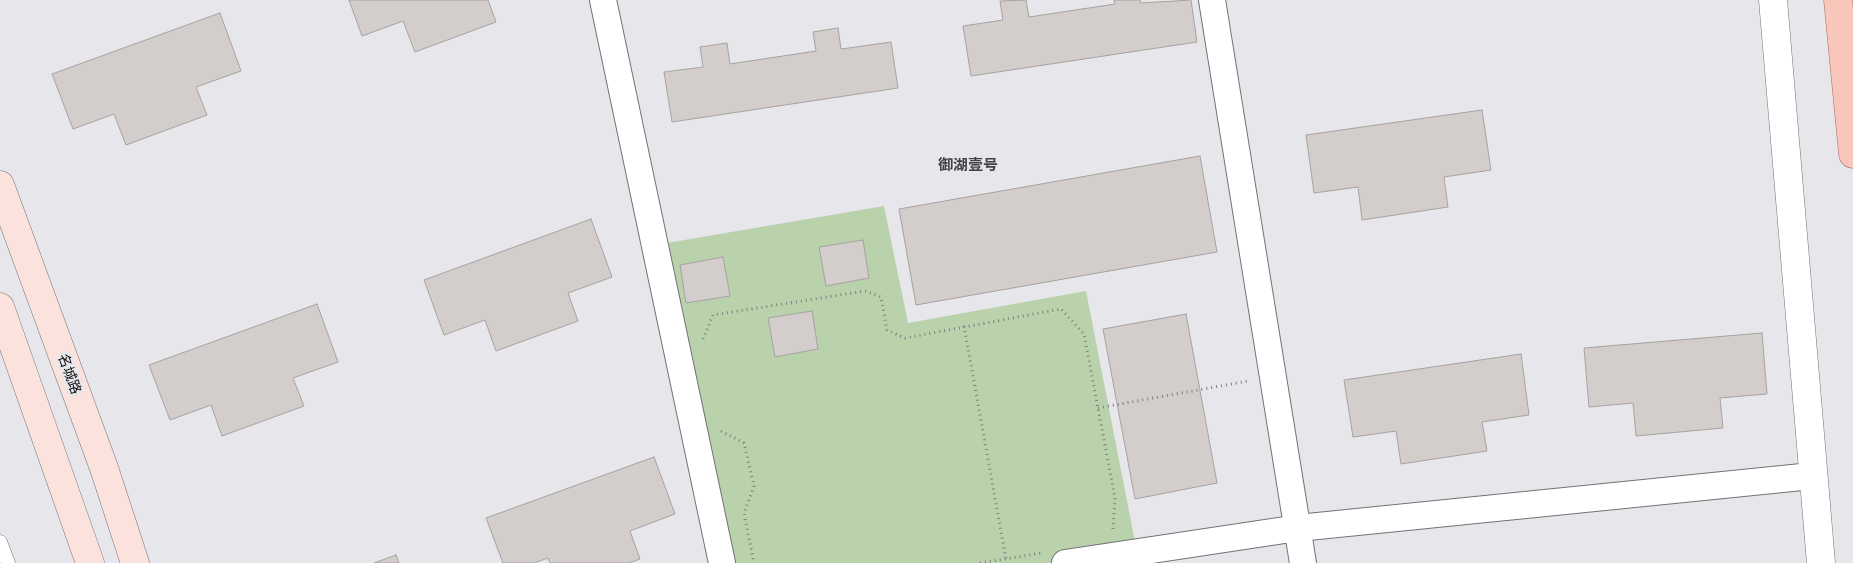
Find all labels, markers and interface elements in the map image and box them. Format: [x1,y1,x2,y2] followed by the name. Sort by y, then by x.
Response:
[938,157,998,175] district label: 御湖壹号
[54,351,84,397] street label: 名城路

